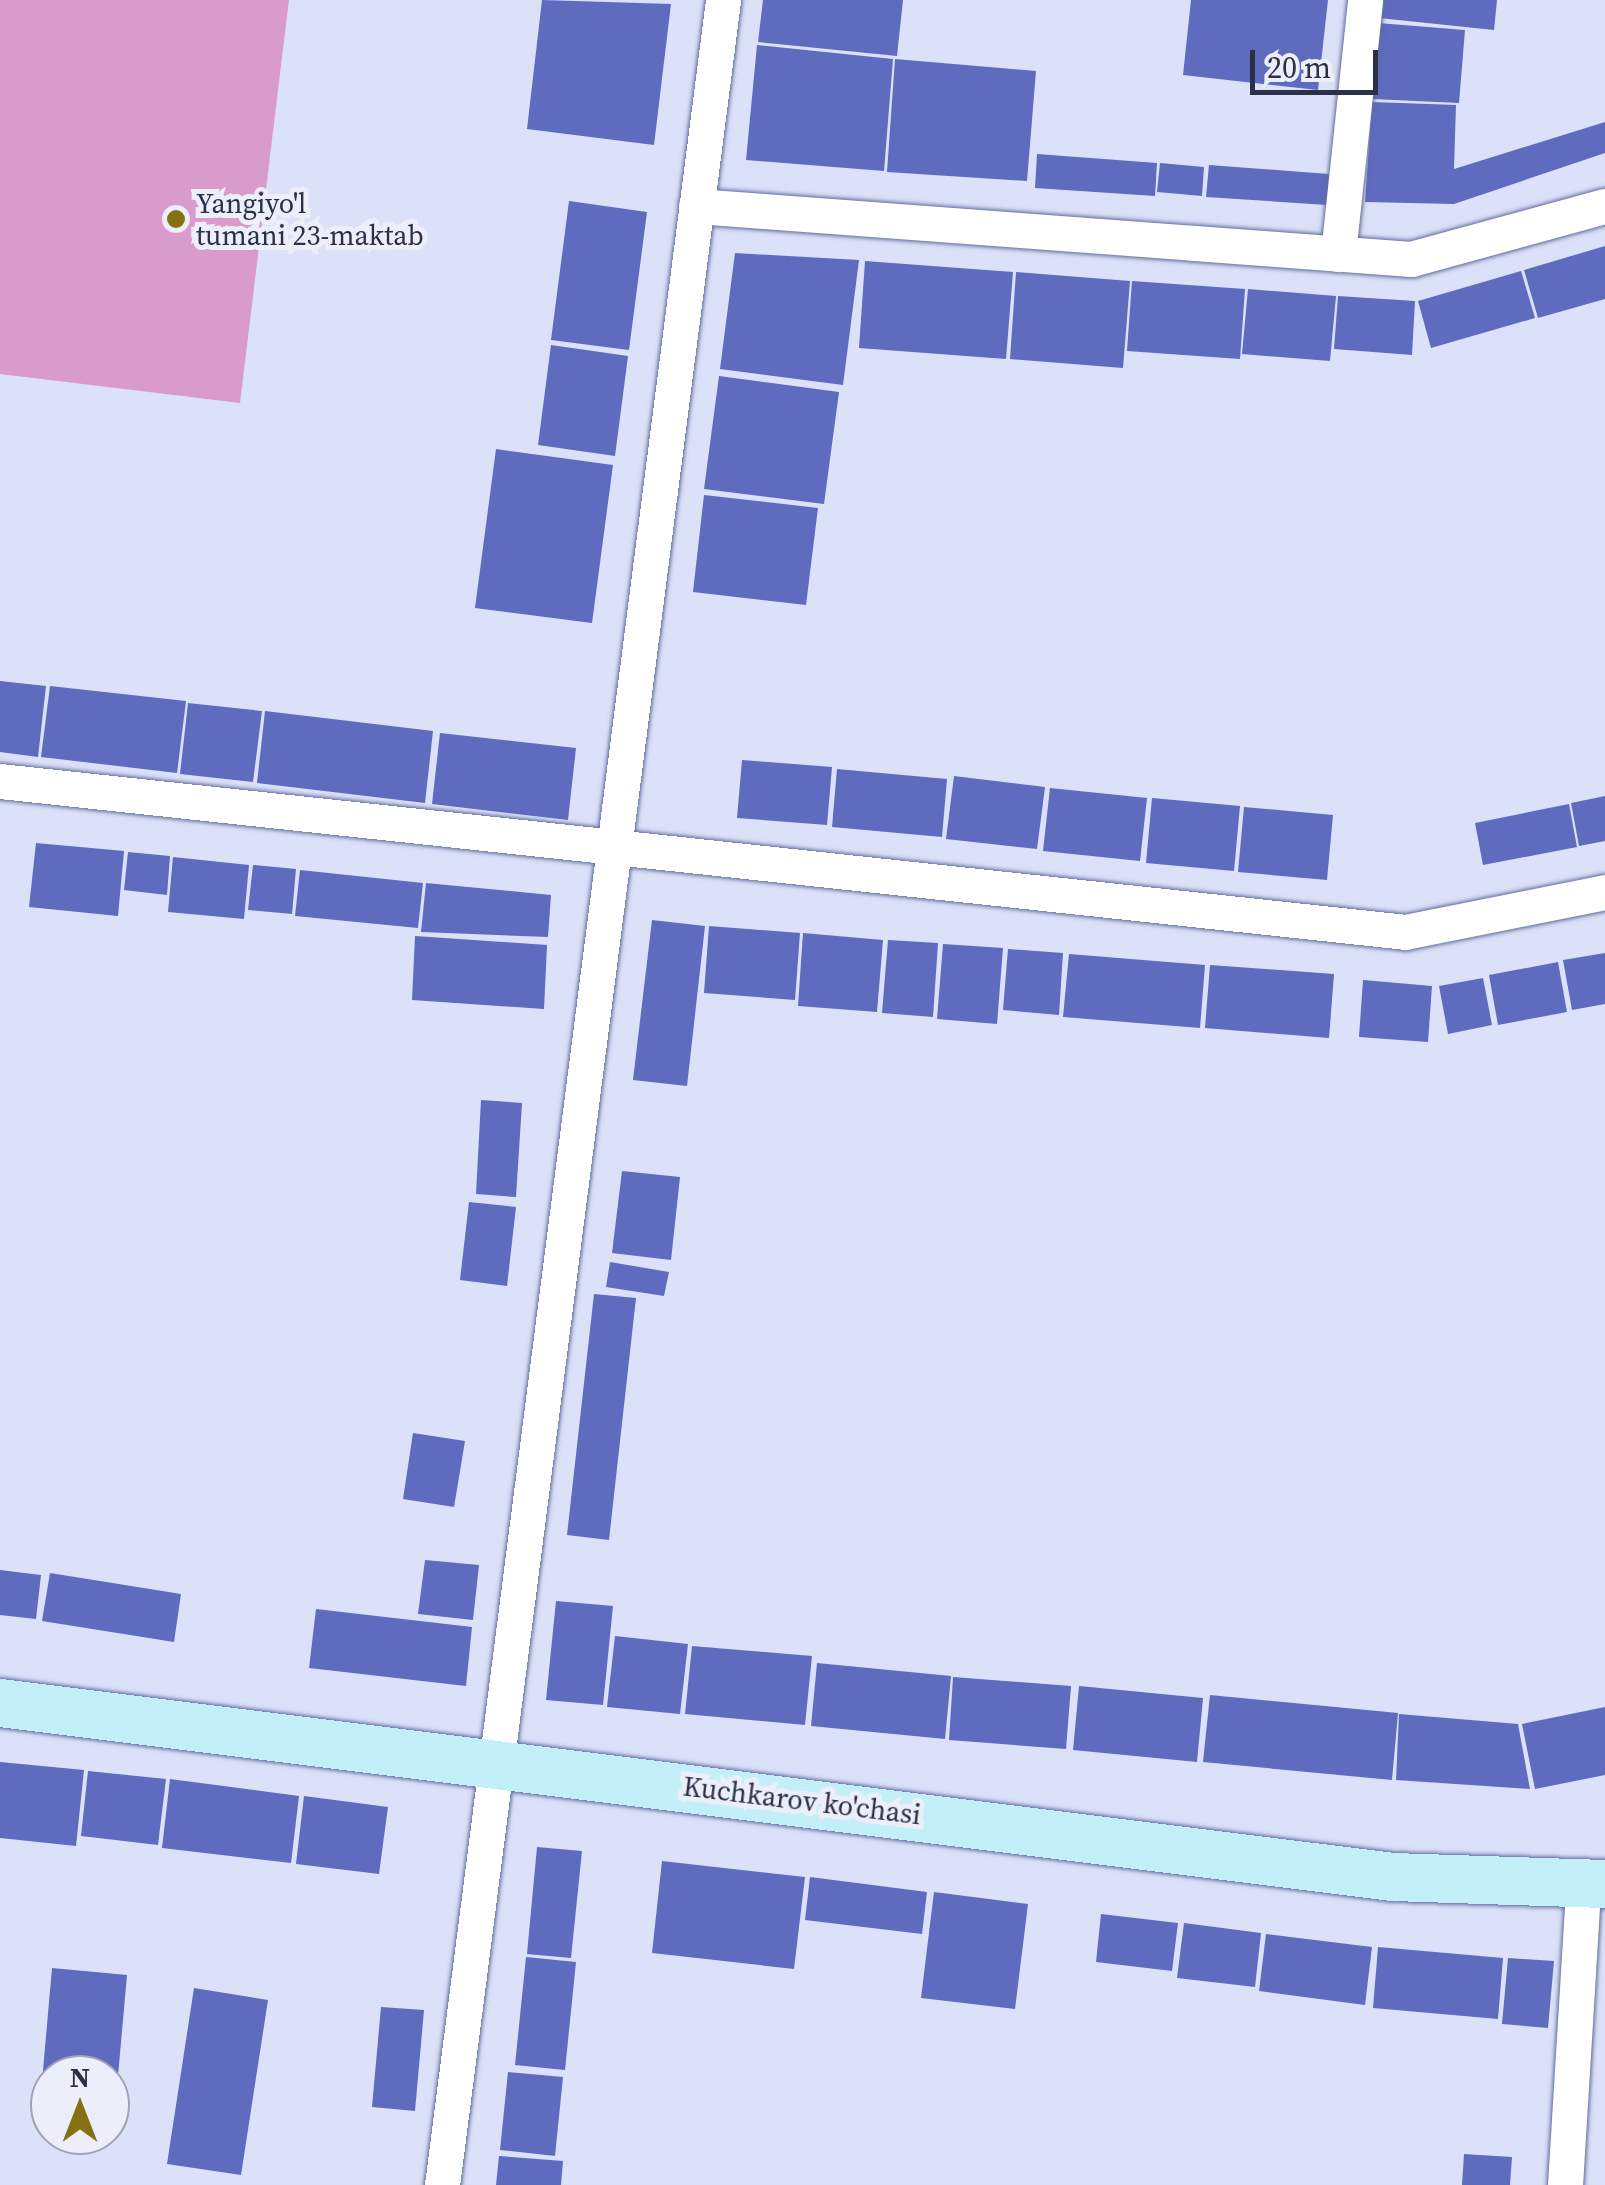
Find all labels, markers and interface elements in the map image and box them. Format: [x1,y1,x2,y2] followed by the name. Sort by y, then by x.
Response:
[1255,30,1382,92] scale bar
[1267,47,1331,88] text: 20 m
[196,186,424,252] place label: Yangiyo'l tumani 23-maktab
[165,208,187,230] marker: Yangiyo'l tumani 23-maktab
[681,1769,923,1831] street label: Kuchkarov ko'chasi
[30,2055,130,2155] north arrow
[70,2058,90,2096] text: N

